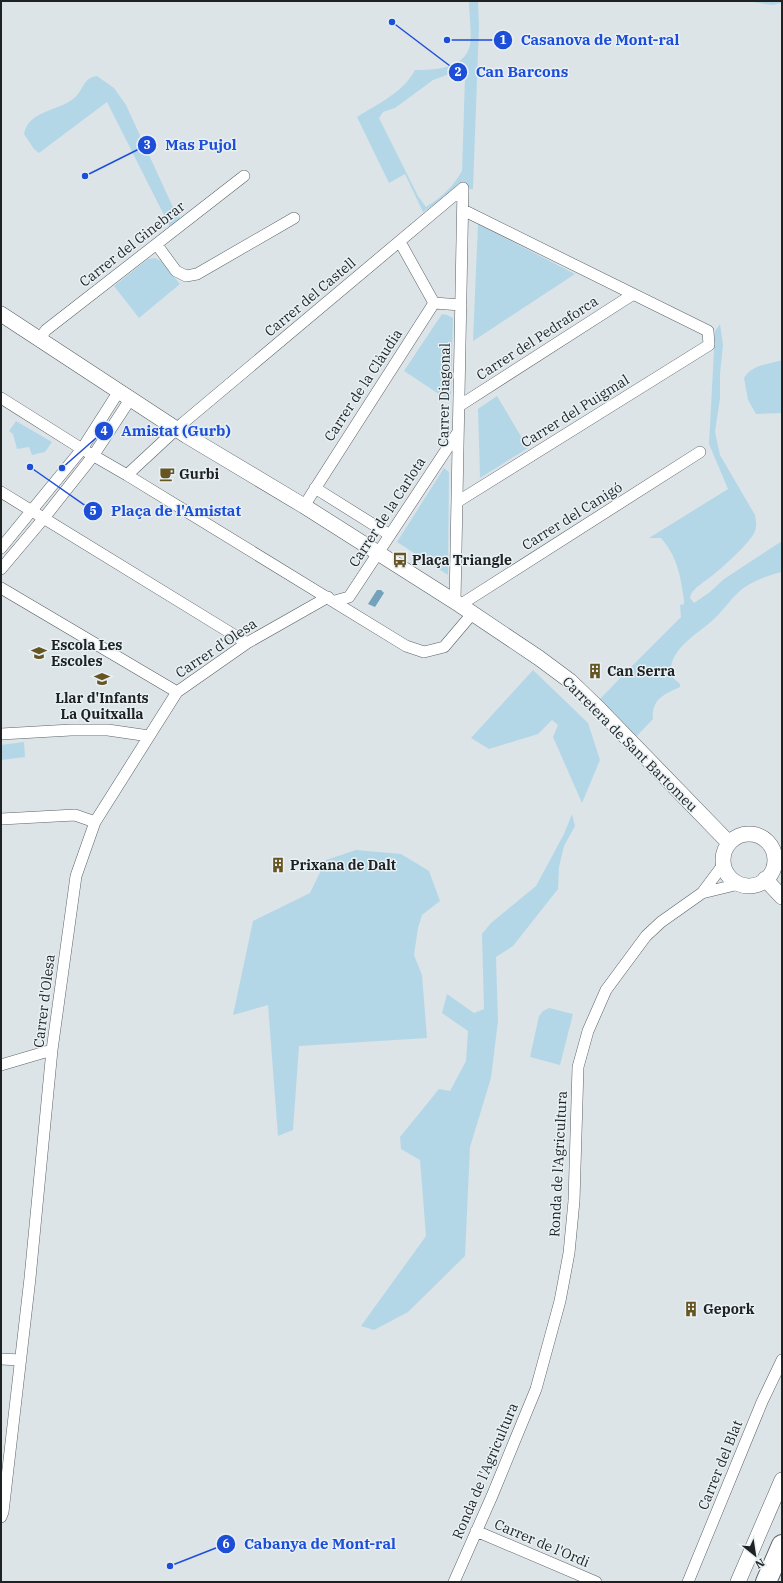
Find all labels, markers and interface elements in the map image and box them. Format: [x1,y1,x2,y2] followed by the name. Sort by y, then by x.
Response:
[493,27,688,54] callout: Casanova de Mont-ral
[521,30,679,49] text: Casanova de Mont-ral
[499,32,507,47] text: 1
[448,58,576,85] callout: Can Barcons
[476,62,568,81] text: Can Barcons
[454,64,462,79] text: 2
[137,132,245,159] callout: Mas Pujol
[165,135,237,154] text: Mas Pujol
[143,137,151,152] text: 3
[76,197,189,291] street label: Carrer del Ginebrar
[261,254,359,340] street label: Carrer del Castell
[473,292,602,384] street label: Carrer del Pedraforca
[320,325,406,445] street label: Carrer de la Clàudia
[434,343,454,447] street label: Carrer Diagonal
[518,371,632,451] street label: Carrer del Puigmal
[94,417,239,444] callout: Amistat (Gurb)
[121,421,231,440] text: Amistat (Gurb)
[100,423,108,438] text: 4
[345,453,430,570] street label: Carrer de la Carlota
[158,465,176,483] cafe icon: Gurbi
[179,465,220,483] place label: Gurbi
[519,478,626,554] street label: Carrer del Canigó
[83,497,249,524] callout: Plaça de l'Amistat
[111,501,241,520] text: Plaça de l'Amistat
[89,503,97,518] text: 5
[391,551,409,569] bus stop icon: Plaça Triangle
[412,551,512,569] place label: Plaça Triangle
[172,614,260,682] street label: Carrer d'Olesa
[51,636,122,670] place label: Escola Les Escoles
[30,644,48,662] school or university icon: Escola Les Escoles
[586,662,604,680] building icon: Can Serra
[607,662,675,680] place label: Can Serra
[93,670,111,688] school or university icon: Llar d'Infants La Quitxalla
[559,673,702,816] street label: Carretera de Sant Bartomeu
[55,689,149,723] place label: Llar d'Infants La Quitxalla
[269,856,287,874] building icon: Prixana de Dalt
[290,856,396,874] place label: Prixana de Dalt
[29,953,59,1049] street label: Carrer d'Olesa
[545,1090,571,1238] street label: Ronda de l'Agricultura
[682,1300,700,1318] building icon: Gepork
[703,1300,755,1318] place label: Gepork
[448,1400,522,1542] street label: Ronda de l'Agricultura
[694,1417,746,1513] street label: Carrer del Blat
[492,1515,592,1571] street label: Carrer de l'Ordi
[216,1530,404,1557] callout: Cabanya de Mont-ral
[244,1534,396,1553] text: Cabanya de Mont-ral
[735,1535,775,1575] north arrow
[222,1536,230,1551] text: 6
[752,1555,767,1572] text: N

